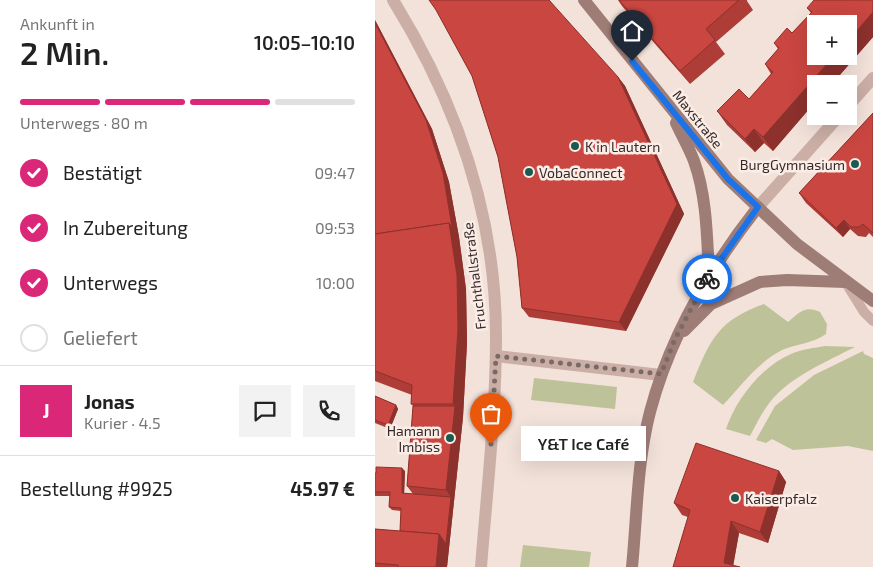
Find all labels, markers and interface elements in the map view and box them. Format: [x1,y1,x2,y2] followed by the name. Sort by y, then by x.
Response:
[611,10,653,61] pin
[20,14,95,33] text: Ankunft in
[807,15,857,125] map controls
[807,15,857,65] button: +
[618,17,646,45] icon: home
[254,31,355,54] text: 10:05–10:10
[20,33,109,71] text: 2 Min.
[807,75,857,125] button: −
[669,86,727,152] street label: Maxstraße
[20,113,148,132] text: Unterwegs · 80 m
[585,138,660,155] place label: K in Lautern
[569,140,581,152] marker: K in Lautern
[740,156,845,173] place label: BurgGymnasium
[849,158,861,170] marker: BurgGymnasium
[20,159,48,187] icon: check
[63,161,142,184] text: Bestätigt
[314,163,355,182] text: 09:47
[539,164,623,181] place label: VobaConnect
[523,166,535,178] marker: VobaConnect
[20,214,48,242] icon: check
[63,216,188,239] text: In Zubereitung
[315,218,355,237] text: 09:53
[459,221,489,331] street label: Fruchthallstraße
[682,254,732,304] courier
[693,265,721,293] icon: bike
[20,269,48,297] icon: check
[63,271,158,294] text: Unterwegs
[316,273,355,292] text: 10:00
[63,326,138,349] text: Geliefert
[239,385,291,437] button: chat
[303,385,355,437] button: phone
[84,390,135,413] text: Jonas
[470,393,512,444] pin
[42,399,50,422] text: J
[477,400,505,428] icon: bag
[84,413,161,432] text: Kurier · 4.5
[387,422,440,455] place label: Hamann Imbiss
[521,426,646,462] callout: Y&T Ice Café
[444,432,456,444] marker: Hamann Imbiss
[538,434,629,453] text: Y&T Ice Café
[20,477,173,500] text: Bestellung #9925
[290,477,355,500] text: 45.97 €
[745,490,817,507] place label: Kaiserpfalz
[729,492,741,504] marker: Kaiserpfalz

